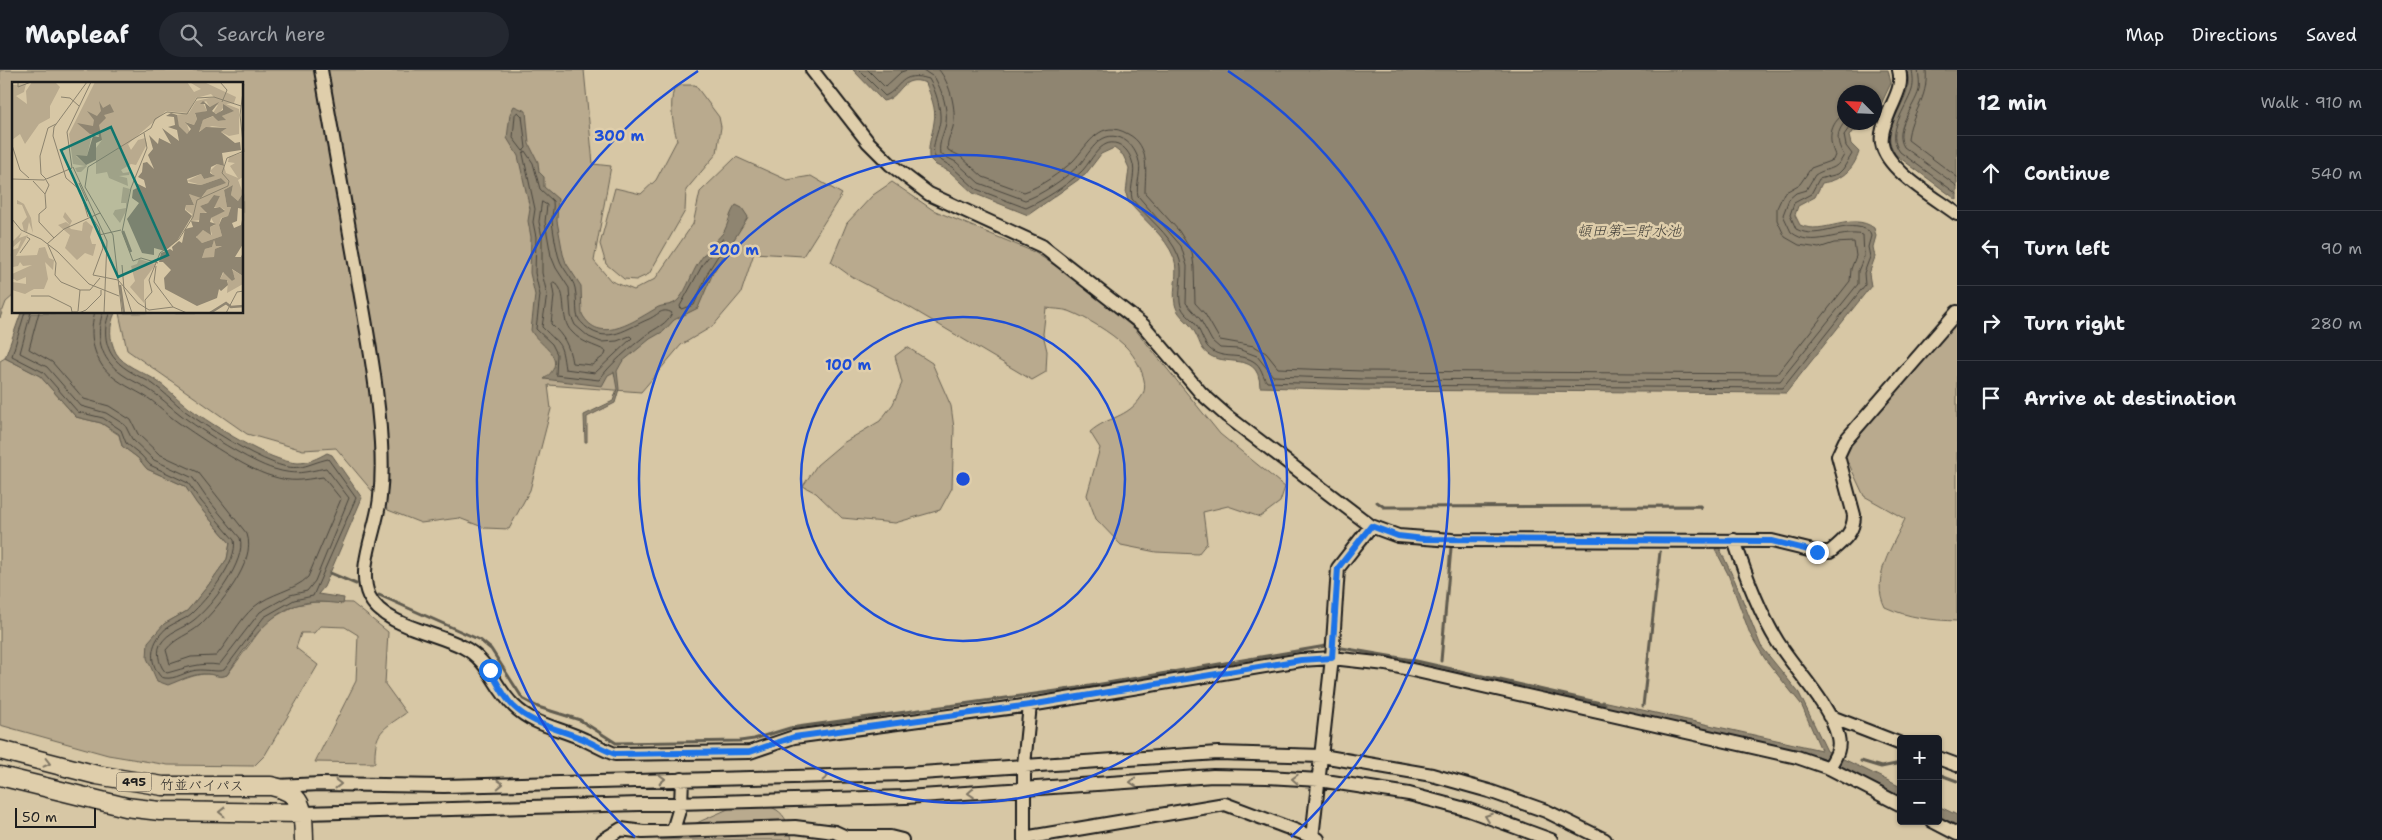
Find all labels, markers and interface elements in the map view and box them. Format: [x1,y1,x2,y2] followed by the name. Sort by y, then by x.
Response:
[159,12,509,57] search box
[25,19,129,51] text: Mapleaf
[177,21,205,49] icon: search
[217,22,325,47] text: Search here
[2126,23,2164,47] text: Map
[2192,23,2278,47] text: Directions
[2306,23,2357,47] text: Saved
[12,82,244,314] inset map
[1837,85,1882,130] north arrow
[1977,89,2047,117] text: 12 min
[2261,92,2362,113] text: Walk · 910 m
[594,126,644,146] text: 300 m
[1977,159,2005,187] icon: ahead
[2024,161,2110,186] text: Continue
[2311,163,2362,184] text: 540 m
[1576,221,1682,241] water label: 頓田第二貯水池
[1977,234,2005,262] icon: left
[2024,236,2110,261] text: Turn left
[2321,238,2362,259] text: 90 m
[709,240,759,260] text: 200 m
[1977,309,2005,337] icon: right
[2024,311,2125,336] text: Turn right
[2310,313,2362,334] text: 280 m
[825,355,871,375] text: 100 m
[1977,384,2005,412] icon: arrive
[2024,386,2236,411] text: Arrive at destination
[954,470,972,488] centre of rings
[1806,541,1829,564] route end
[479,659,502,682] route start
[1897,735,1942,825] map controls
[1897,735,1942,780] button: +
[43,757,52,768] one-way arrow
[821,770,829,781] one-way arrow
[116,772,152,792] road number: 495
[1291,773,1299,784] one-way arrow
[659,774,667,785] one-way arrow
[160,775,244,795] street label: 竹並バイパス
[1129,776,1137,787] one-way arrow
[334,779,342,789] one-way arrow
[496,779,504,789] one-way arrow
[1897,780,1942,825] button: −
[967,788,975,799] one-way arrow
[15,805,96,828] scale bar
[218,807,226,818] one-way arrow
[22,808,57,826] text: 50 m
[1485,813,1493,823] one-way arrow

